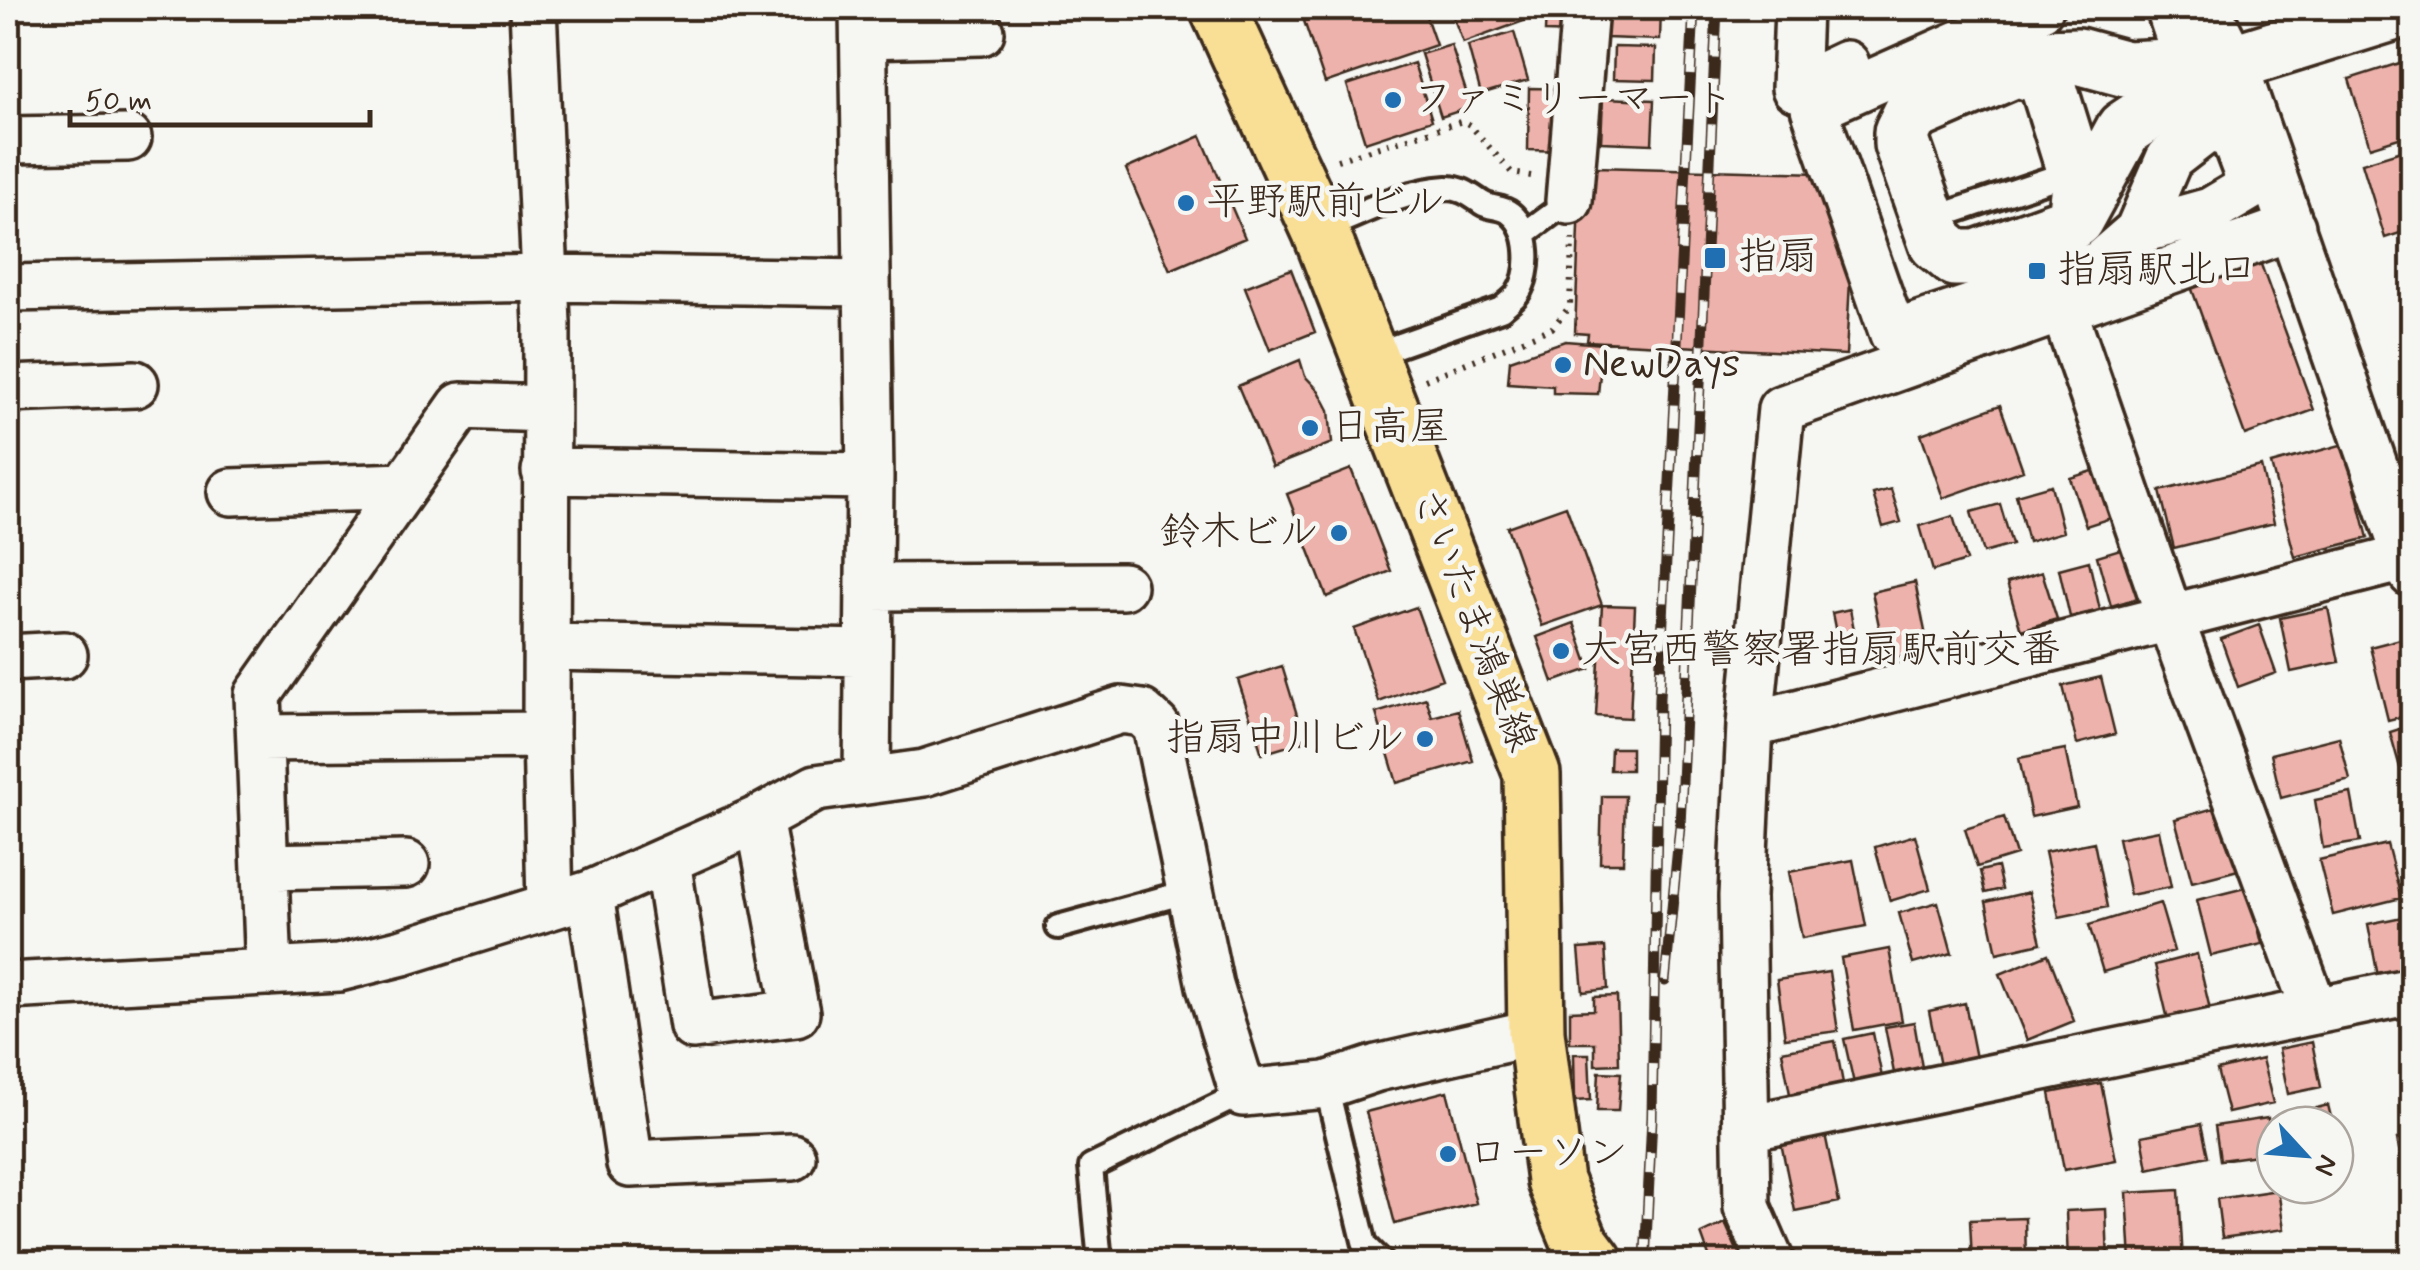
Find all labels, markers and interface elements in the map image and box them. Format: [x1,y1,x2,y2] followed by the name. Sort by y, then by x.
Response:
[70,65,370,127] scale bar
[1413,74,1734,126] place label: ファミリーマート
[85,82,152,121] text: 50 m
[1382,89,1404,111] marker: ファミリーマート
[1206,177,1445,229] place label: 平野駅前ビル
[1175,192,1197,214] marker: 平野駅前ビル
[1738,232,1818,284] place label: 指扇
[1702,245,1728,271] marker: 指扇
[2057,245,2257,297] place label: 指扇駅北口
[2026,260,2048,282] marker: 指扇駅北口
[1583,339,1740,391] place label: NewDays
[1552,354,1574,376] marker: NewDays
[1330,402,1450,454] place label: 日高屋
[1299,417,1321,439] marker: 日高屋
[1399,481,1547,759] street label: さいたま鴻巣線
[1160,507,1319,559] place label: 鈴木ビル
[1328,522,1350,544] marker: 鈴木ビル
[1581,625,2061,677] place label: 大宮西警察署指扇駅前交番
[1550,640,1572,662] marker: 大宮西警察署指扇駅前交番
[1166,713,1405,765] place label: 指扇中川ビル
[1414,728,1436,750] marker: 指扇中川ビル
[2255,1105,2355,1205] north arrow
[1468,1128,1628,1180] place label: ローソン
[1437,1143,1459,1165] marker: ローソン
[2305,1148,2346,1181] text: N

